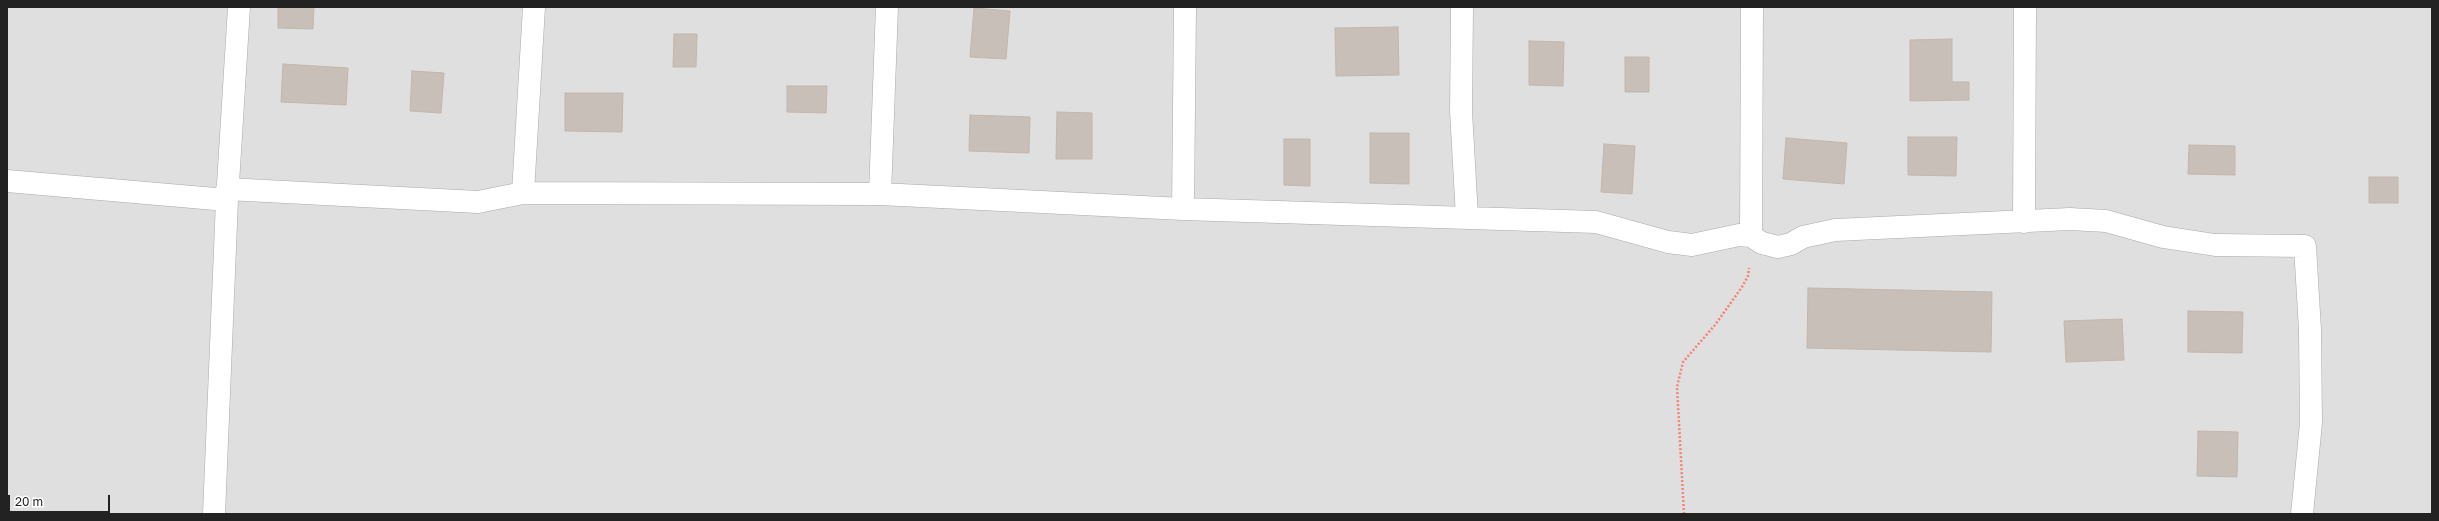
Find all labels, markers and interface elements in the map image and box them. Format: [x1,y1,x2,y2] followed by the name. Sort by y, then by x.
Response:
[10,487,112,513] scale bar
[15,494,43,509] text: 20 m

